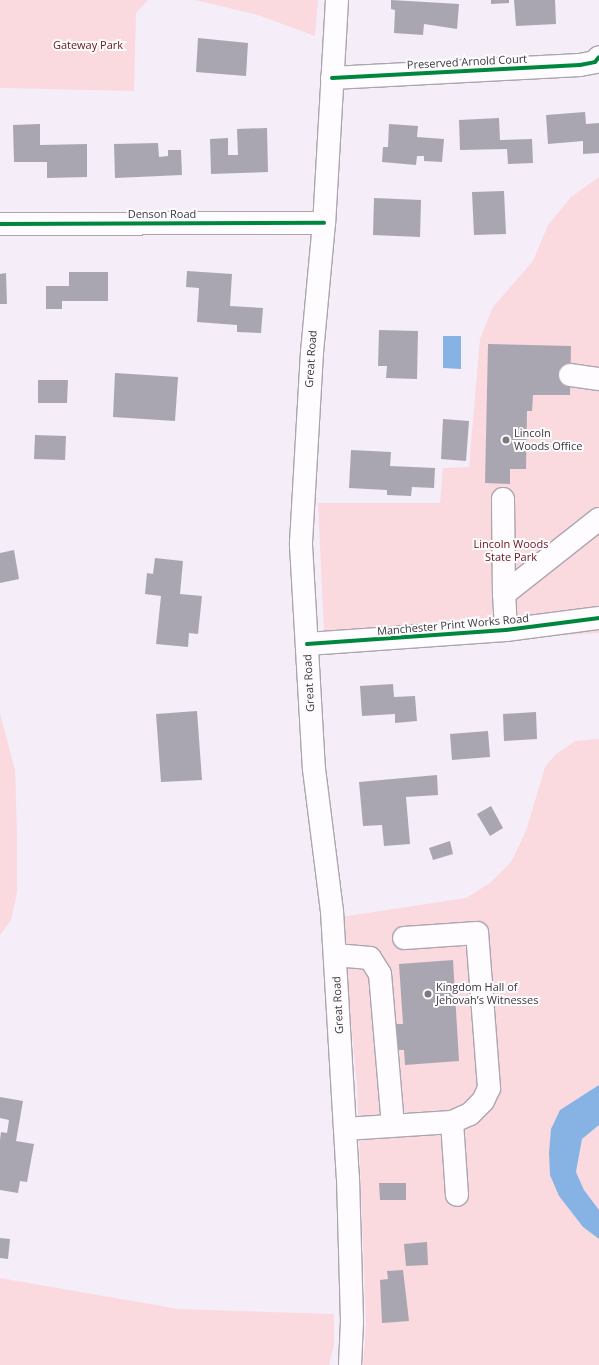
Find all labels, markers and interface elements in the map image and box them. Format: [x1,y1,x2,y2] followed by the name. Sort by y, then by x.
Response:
[53,38,123,52] park label: Gateway Park
[407,52,527,72] street label: Preserved Arnold Court
[128,207,196,221] street label: Denson Road
[302,330,320,388] street label: Great Road
[514,427,582,453] place label: Lincoln Woods Office
[501,435,511,445] marker: Lincoln Woods Office
[474,538,548,564] park label: Lincoln Woods State Park
[376,612,530,638] street label: Manchester Print Works Road
[301,654,317,712] street label: Great Road
[330,976,346,1034] street label: Great Road
[436,981,538,1007] place label: Kingdom Hall of Jehovah’s Witnesses
[423,989,433,999] marker: Kingdom Hall of Jehovah’s Witnesses

